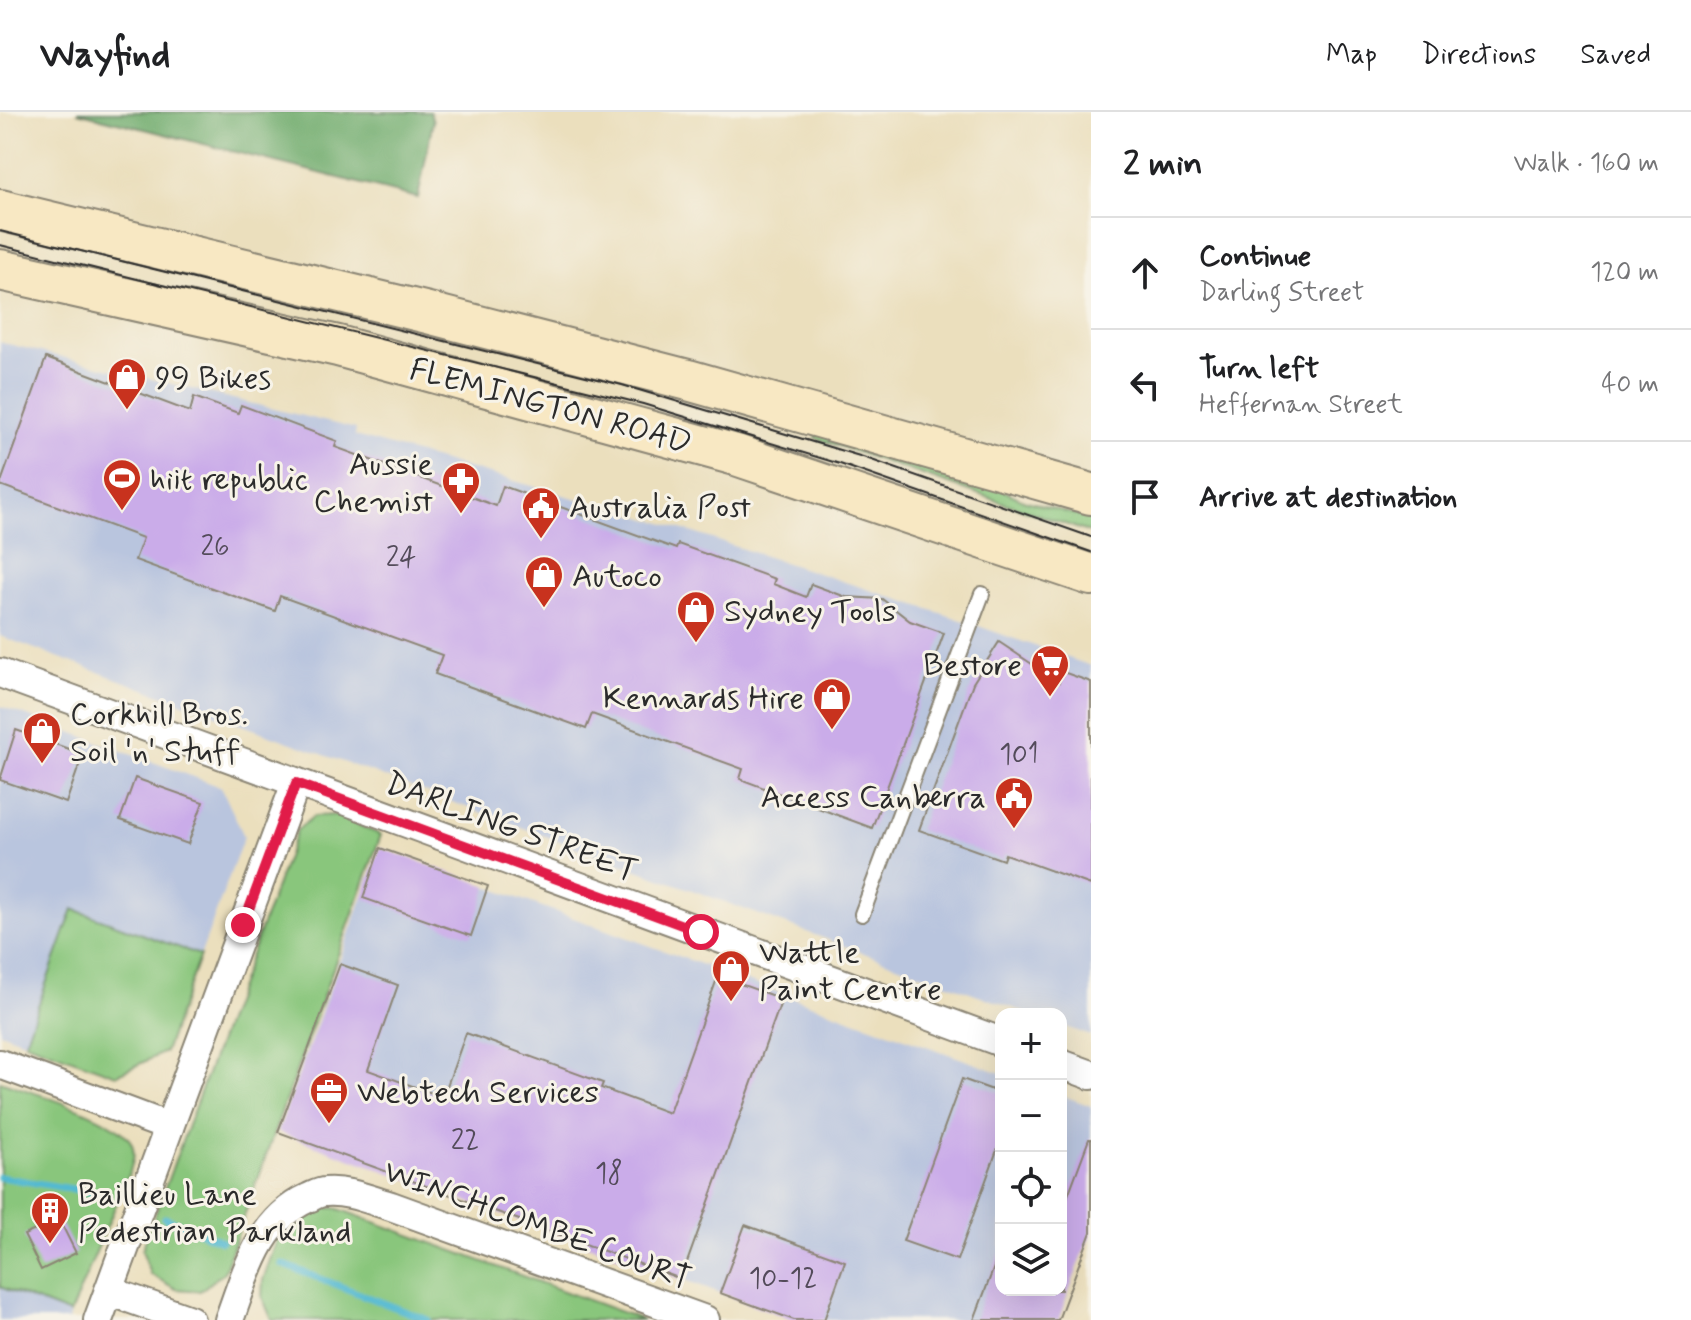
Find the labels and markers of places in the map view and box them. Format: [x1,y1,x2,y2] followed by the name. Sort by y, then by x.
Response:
[106,356,148,411] shop icon: 99 Bikes
[155,358,271,400] place label: 99 Bikes
[314,444,433,523] place label: Aussie Chemist
[101,457,143,512] sports icon: hiit republic
[150,459,308,501] place label: hiit republic
[440,460,482,515] pharmacy icon: Aussie Chemist
[520,485,562,540] public building icon: Australia Post
[569,487,751,529] place label: Australia Post
[523,554,565,609] shop icon: Autoco
[572,556,662,598] place label: Autoco
[675,589,717,644] shop icon: Sydney Tools
[724,591,896,633] place label: Sydney Tools
[1029,643,1071,698] supermarket icon: Bestore
[923,645,1022,687] place label: Bestore
[811,676,853,731] shop icon: Kennards Hire
[603,678,804,720] place label: Kennards Hire
[70,694,248,773] place label: Corkhill Bros. Soil 'n' Stuff
[21,710,63,765] shop icon: Corkhill Bros. Soil 'n' Stuff
[993,775,1035,830] public building icon: Access Canberra
[761,777,986,819] place label: Access Canberra
[759,932,942,1011] place label: Wattle Paint Centre
[710,948,752,1003] shop icon: Wattle Paint Centre
[308,1070,350,1125] office icon: Webtech Services
[357,1072,599,1114] place label: Webtech Services
[78,1174,351,1253] place label: Baillieu Lane Pedestrian Parkland
[29,1190,71,1245] building icon: Baillieu Lane Pedestrian Parkland

